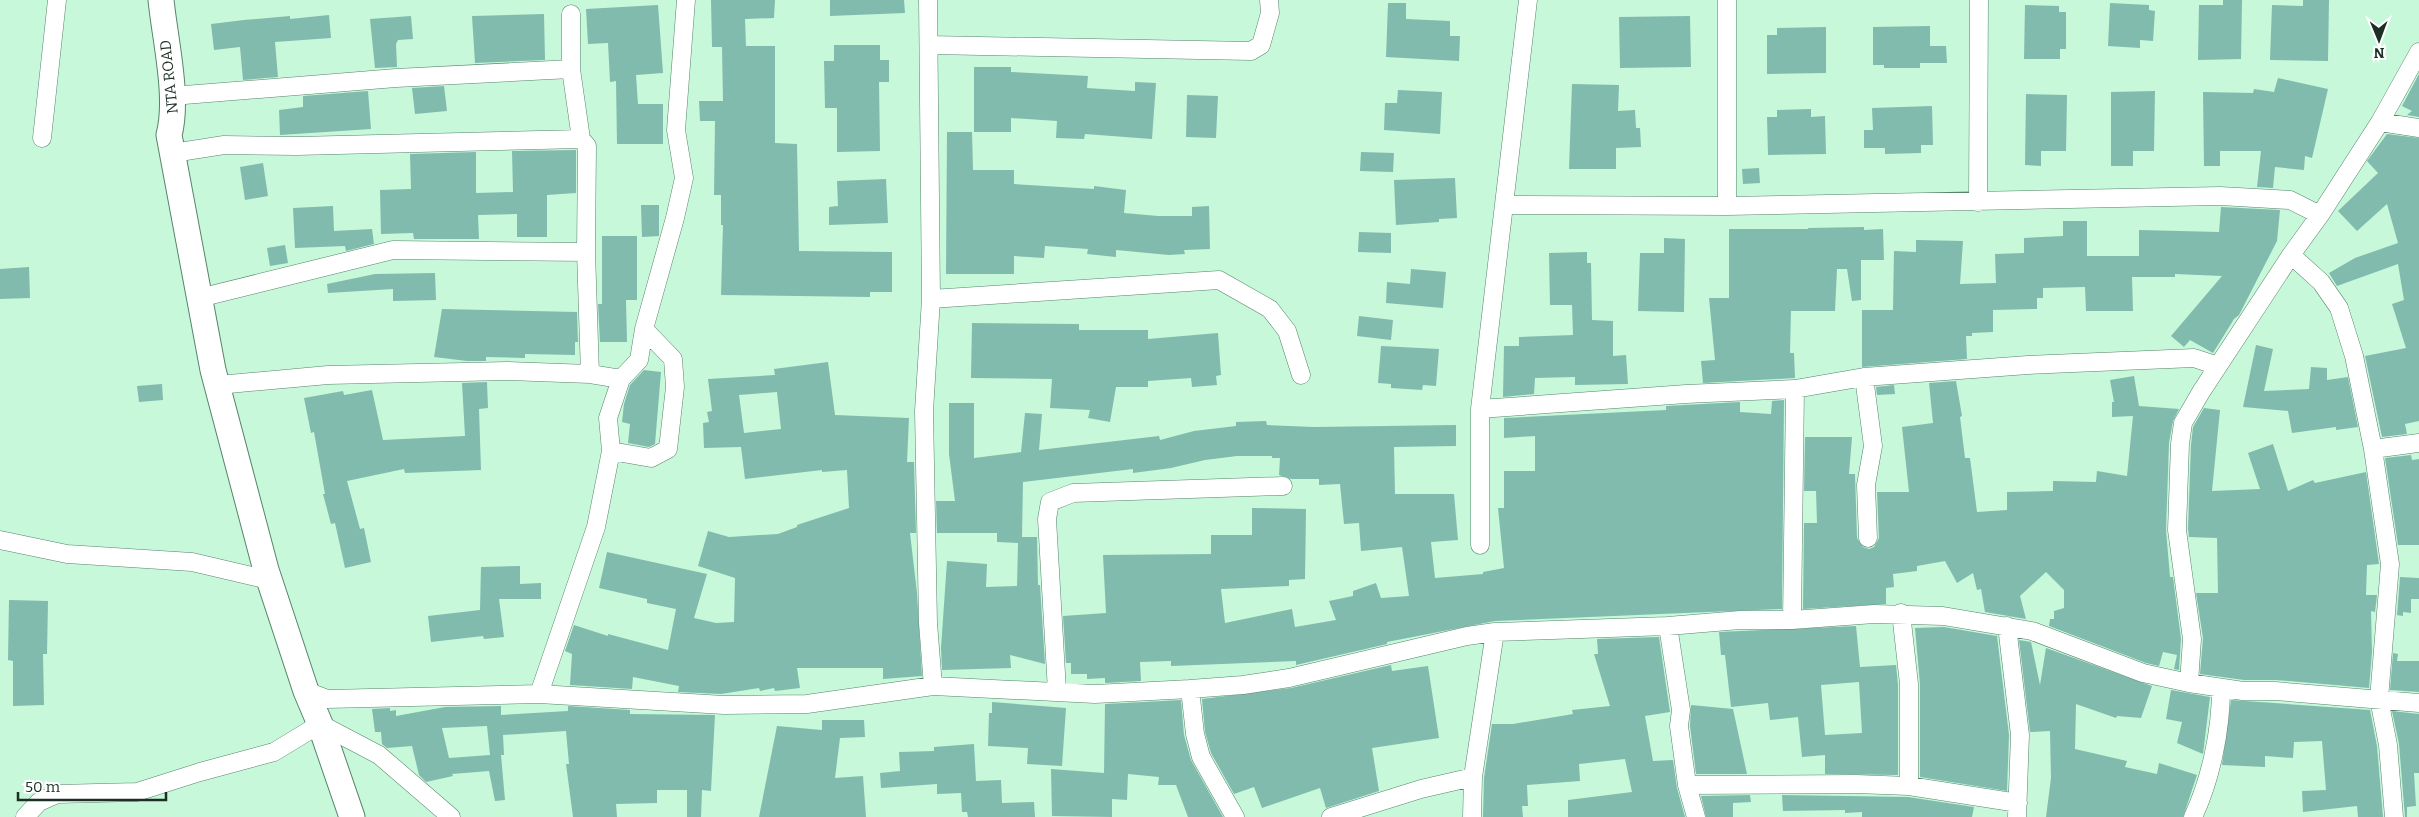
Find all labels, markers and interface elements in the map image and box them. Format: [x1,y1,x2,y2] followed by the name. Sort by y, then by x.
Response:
[2354,15,2404,65] north arrow
[156,39,182,115] street label: NTA ROAD
[2373,44,2385,61] text: N
[18,770,165,802] scale bar
[25,778,61,796] text: 50 m

